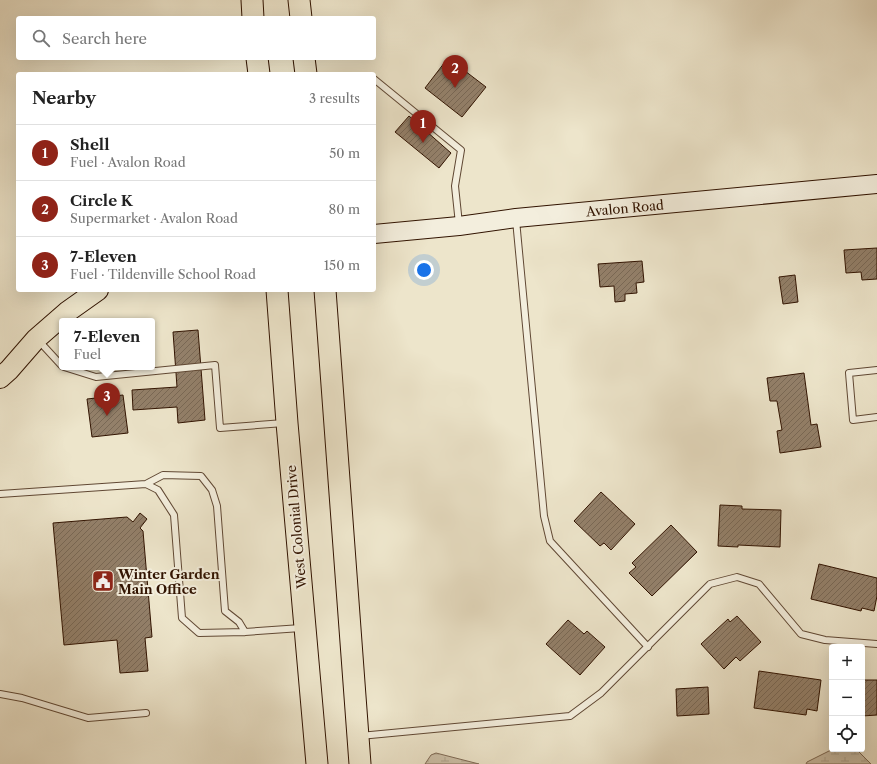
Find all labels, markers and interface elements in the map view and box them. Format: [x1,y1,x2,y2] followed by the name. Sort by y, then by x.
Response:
[16,16,376,60] search box
[30,27,52,49] icon: search
[62,29,147,48] text: Search here
[442,55,468,88] pin: 2
[32,88,96,108] text: Nearby
[309,90,360,106] text: 3 results
[410,110,436,143] pin: 1
[70,135,109,154] text: Shell
[42,145,48,161] text: 1
[329,145,360,161] text: 50 m
[70,154,186,170] text: Fuel · Avalon Road
[70,191,133,210] text: Circle K
[584,197,665,219] street label: Avalon Road
[41,201,49,217] text: 2
[328,201,360,217] text: 80 m
[70,210,238,226] text: Supermarket · Avalon Road
[70,247,137,266] text: 7-Eleven
[41,257,49,273] text: 3
[324,257,360,273] text: 150 m
[414,260,434,280] your location
[70,266,256,282] text: Fuel · Tildenville School Road
[59,318,155,370] popup
[74,327,140,346] text: 7-Eleven
[74,346,101,362] text: Fuel
[94,383,120,416] pin: 3
[283,465,309,590] street label: West Colonial Drive
[117,566,220,597] place label: Winter Garden Main Office
[90,568,116,594] public building icon: Winter Garden Main Office
[829,644,865,752] map controls
[829,644,865,680] button: +
[829,680,865,716] button: −
[829,716,865,752] button: locate

